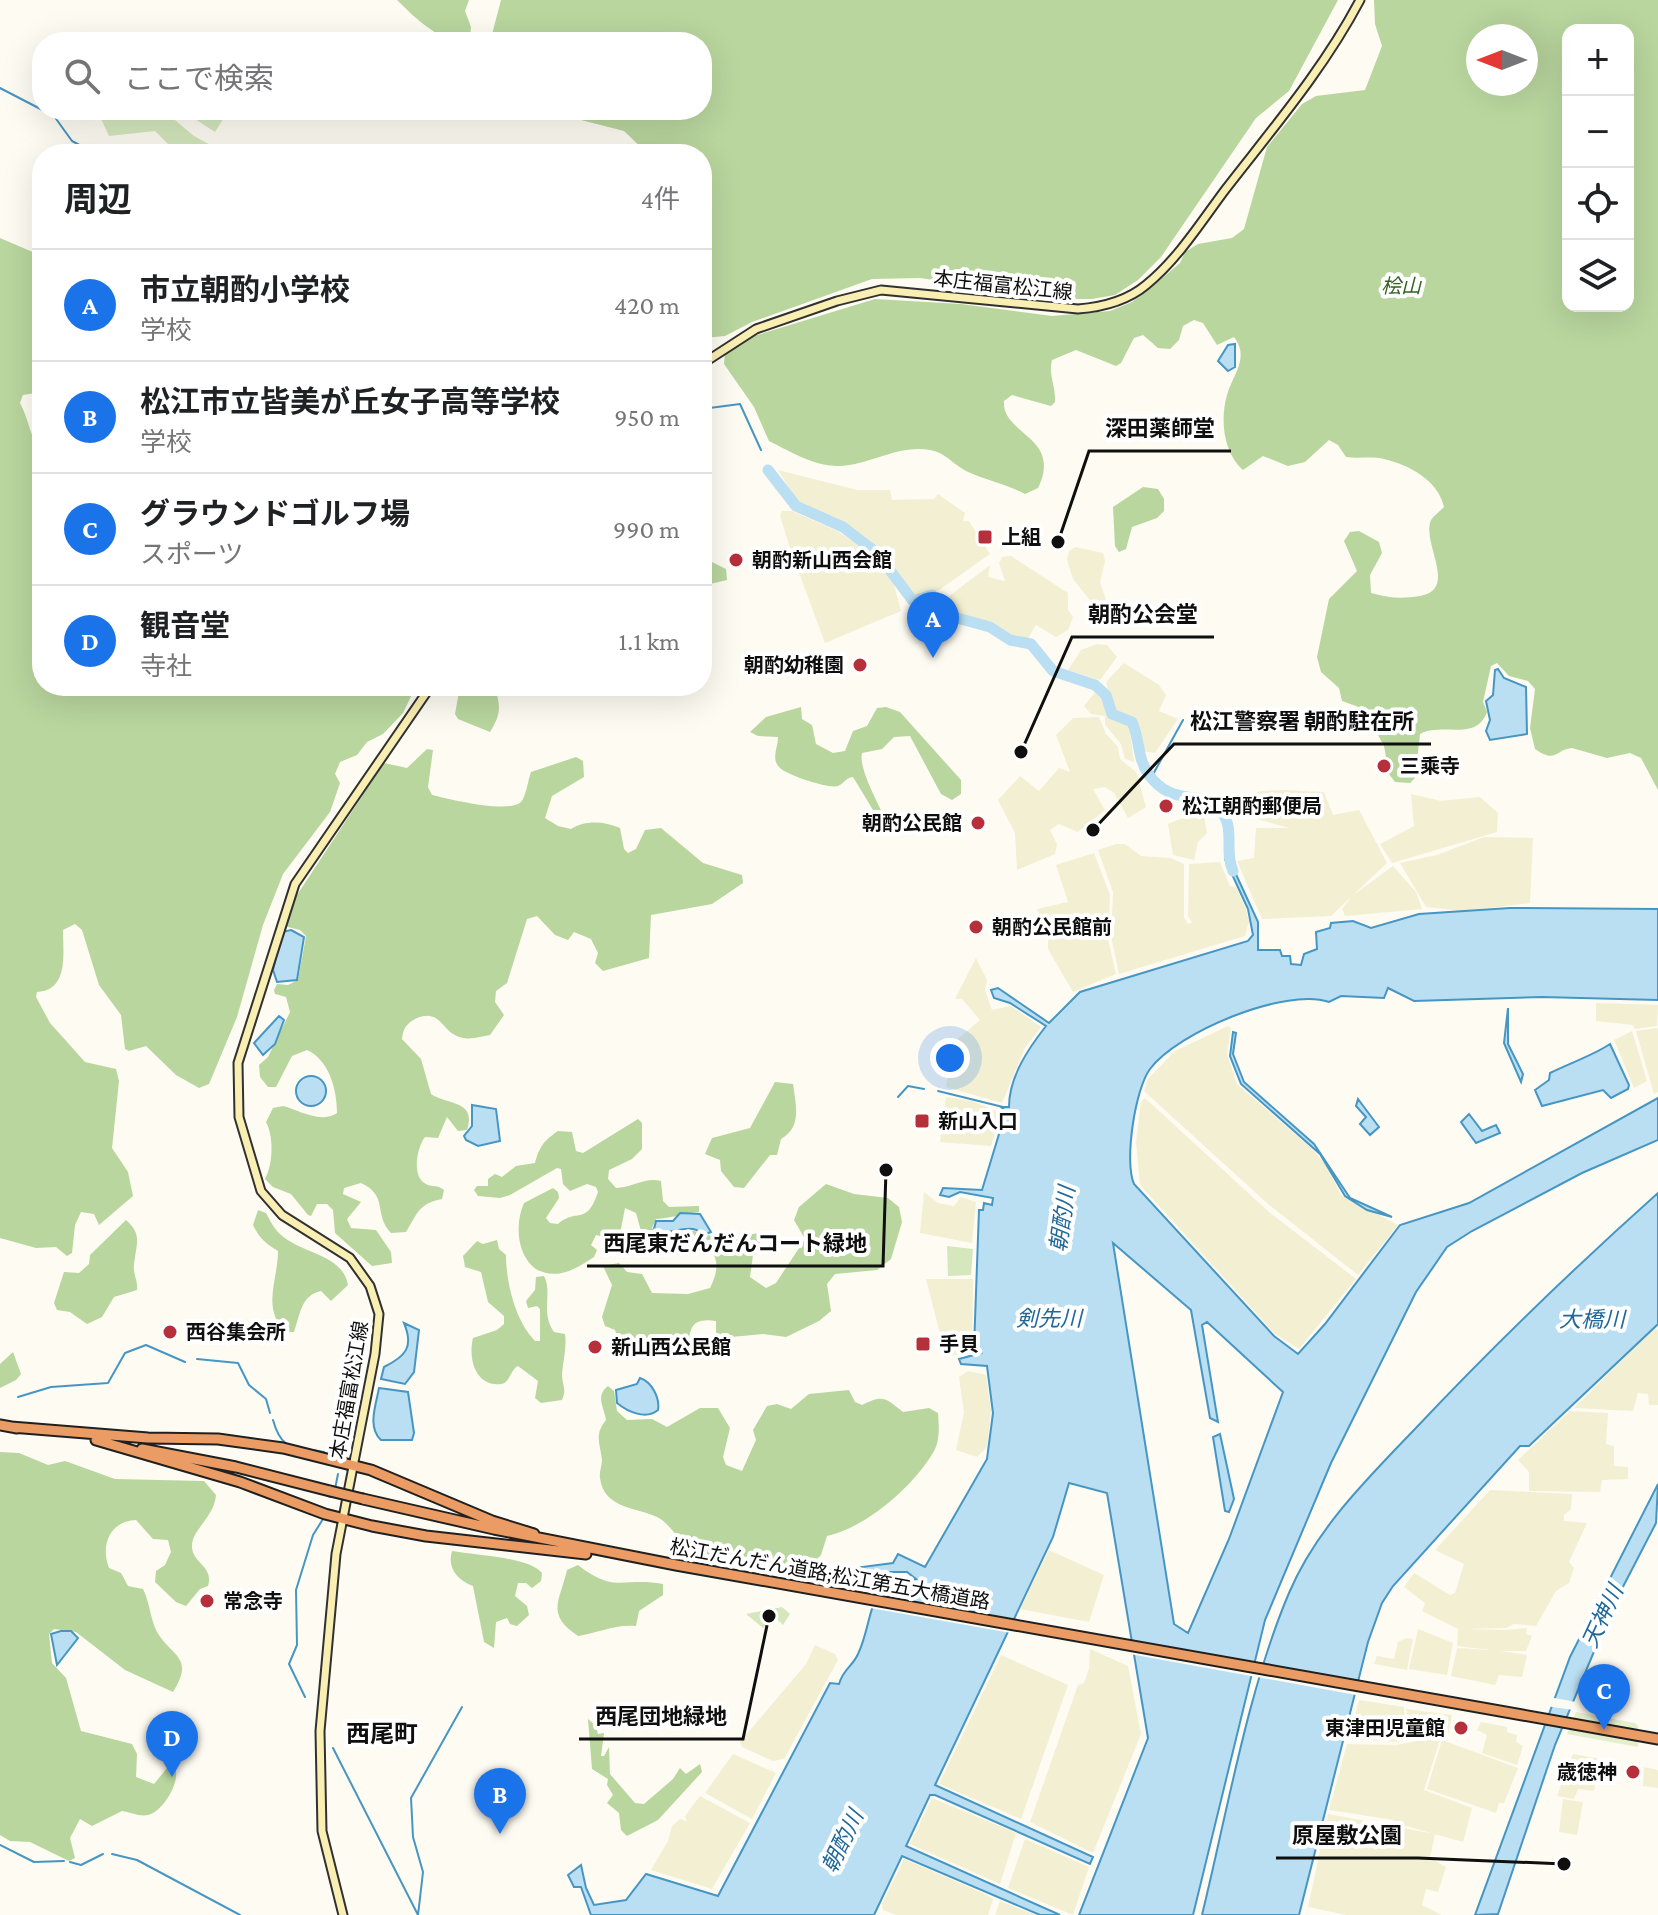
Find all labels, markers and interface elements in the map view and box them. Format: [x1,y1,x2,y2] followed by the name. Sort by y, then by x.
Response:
[1466,24,1538,96] north arrow
[1562,24,1634,312] map controls
[1562,24,1634,96] button: +
[32,32,712,120] search box
[60,54,104,98] icon: search
[124,62,274,95] text: ここで検索
[1562,96,1634,168] button: −
[1562,168,1634,240] button: locate
[64,181,132,218] text: 周辺
[641,185,680,214] text: 4件
[1562,240,1634,312] button: layers
[932,267,1074,303] street label: 本庄福富松江線
[140,273,350,306] text: 市立朝酌小学校
[1381,275,1422,297] park label: 桧山
[82,291,98,320] text: A
[614,291,680,320] text: 420 m
[140,316,192,345] text: 学校
[140,385,560,418] text: 松江市立皆美が丘女子高等学校
[82,403,98,432] text: B
[614,403,680,432] text: 950 m
[1089,405,1231,451] callout: 深田薬師堂
[1105,416,1215,441] text: 深田薬師堂
[140,428,192,457] text: 学校
[140,497,410,530] text: グラウンドゴルフ場
[82,515,98,544] text: C
[613,515,680,544] text: 990 m
[1001,526,1041,548] place label: 上組
[976,528,994,546] marker: 上組
[140,540,243,569] text: スポーツ
[752,549,892,571] place label: 朝酌新山西会館
[727,551,745,569] marker: 朝酌新山西会館
[1072,591,1214,637] callout: 朝酌公会堂
[907,592,959,658] pin: A
[1088,602,1198,627] text: 朝酌公会堂
[140,609,230,642] text: 観音堂
[81,627,99,656] text: D
[619,627,680,656] text: 1.1 km
[140,652,192,681] text: 寺社
[744,654,844,676] place label: 朝酌幼稚園
[851,656,869,674] marker: 朝酌幼稚園
[1174,698,1431,744] callout: 松江警察署 朝酌駐在所
[1190,709,1414,734] text: 松江警察署 朝酌駐在所
[1400,755,1460,777] place label: 三乘寺
[1375,757,1393,775] marker: 三乘寺
[1182,795,1322,817] place label: 松江朝酌郵便局
[1157,797,1175,815] marker: 松江朝酌郵便局
[862,812,962,834] place label: 朝酌公民館
[969,814,987,832] marker: 朝酌公民館
[992,916,1112,938] place label: 朝酌公民館前
[967,918,985,936] marker: 朝酌公民館前
[930,1038,970,1078] your location
[938,1110,1018,1132] place label: 新山入口
[913,1112,931,1130] marker: 新山入口
[1046,1183,1080,1253] water label: 朝酌川
[587,1220,883,1266] callout: 西尾東だんだんコート緑地
[603,1231,867,1256] text: 西尾東だんだんコート緑地
[1016,1306,1084,1331] water label: 剣先川
[1559,1307,1627,1332] water label: 大橋川
[326,1319,372,1461] street label: 本庄福富松江線
[186,1321,286,1343] place label: 西谷集会所
[161,1323,179,1341] marker: 西谷集会所
[939,1333,979,1355] place label: 手貝
[914,1335,932,1353] marker: 手貝
[611,1336,731,1358] place label: 新山西公民館
[586,1338,604,1356] marker: 新山西公民館
[668,1535,992,1613] street label: 松江だんだん道路;松江第五大橋道路
[1577,1579,1629,1651] water label: 天神川
[223,1590,283,1612] place label: 常念寺
[198,1592,216,1610] marker: 常念寺
[1578,1664,1630,1730] pin: C
[579,1693,743,1739] callout: 西尾団地緑地
[595,1704,727,1729] text: 西尾団地緑地
[146,1711,198,1777] pin: D
[1325,1717,1445,1739] place label: 東津田児童館
[1452,1719,1470,1737] marker: 東津田児童館
[346,1720,418,1747] district label: 西尾町
[1557,1761,1617,1783] place label: 歳徳神
[1624,1763,1642,1781] marker: 歳徳神
[474,1768,526,1834] pin: B
[817,1804,869,1876] water label: 朝酌川
[1276,1812,1418,1858] callout: 原屋敷公園
[1292,1823,1402,1848] text: 原屋敷公園

